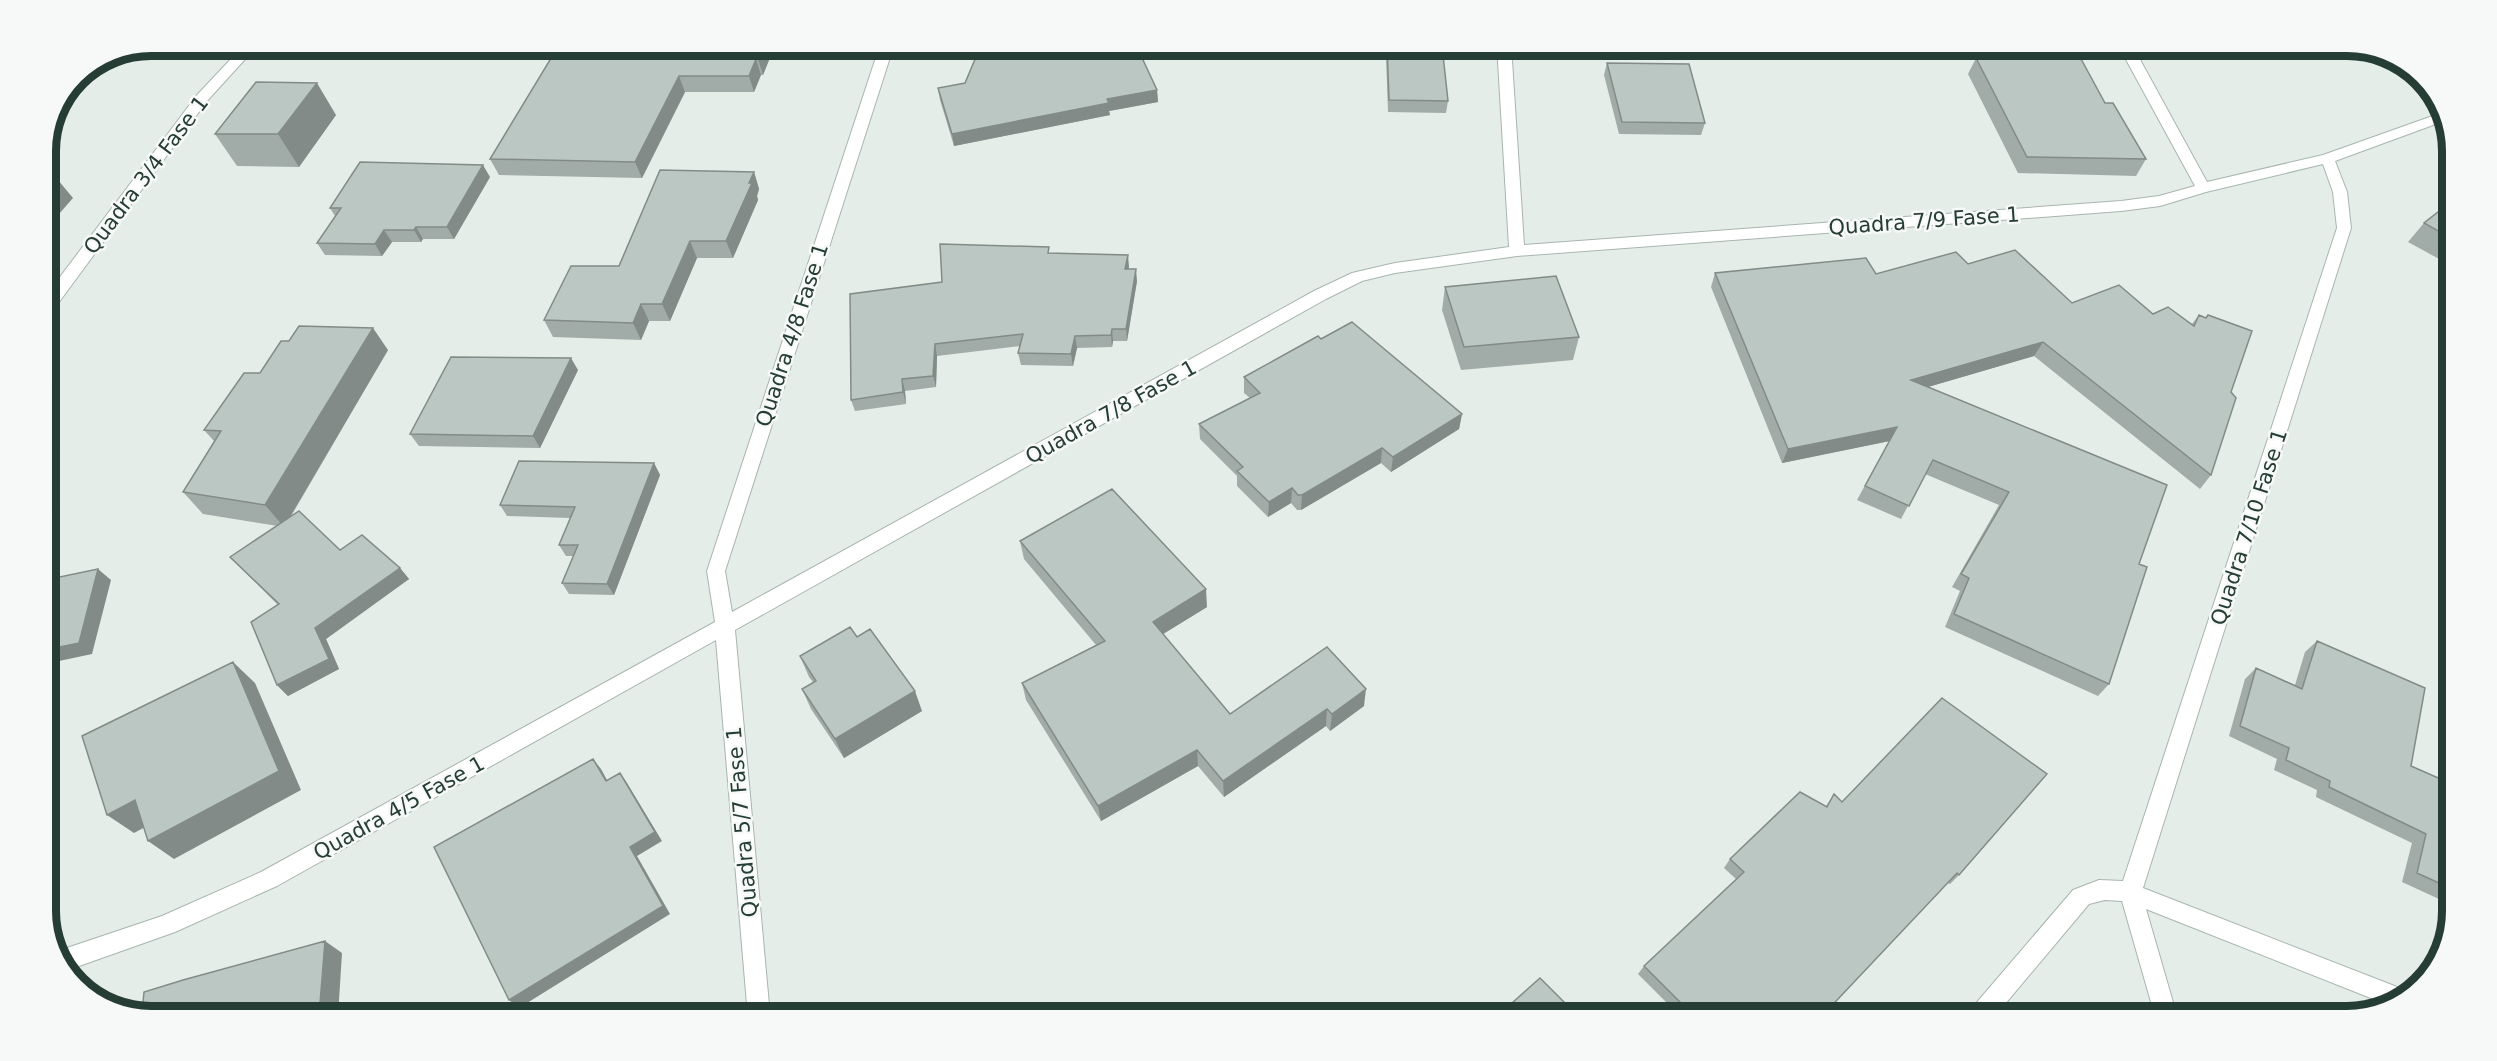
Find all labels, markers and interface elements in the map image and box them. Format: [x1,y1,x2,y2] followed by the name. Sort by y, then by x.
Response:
[79,91,213,259] street label: Quadra 3/4 Fase 1
[1828,202,2020,240] street label: Quadra 7/9 Fase 1
[751,240,833,430] street label: Quadra 4/8 Fase 1
[1021,355,1201,469] street label: Quadra 7/8 Fase 1
[2206,426,2292,628] street label: Quadra 7/10 Fase 1
[722,726,762,918] street label: Quadra 5/7 Fase 1
[309,751,489,865] street label: Quadra 4/5 Fase 1

